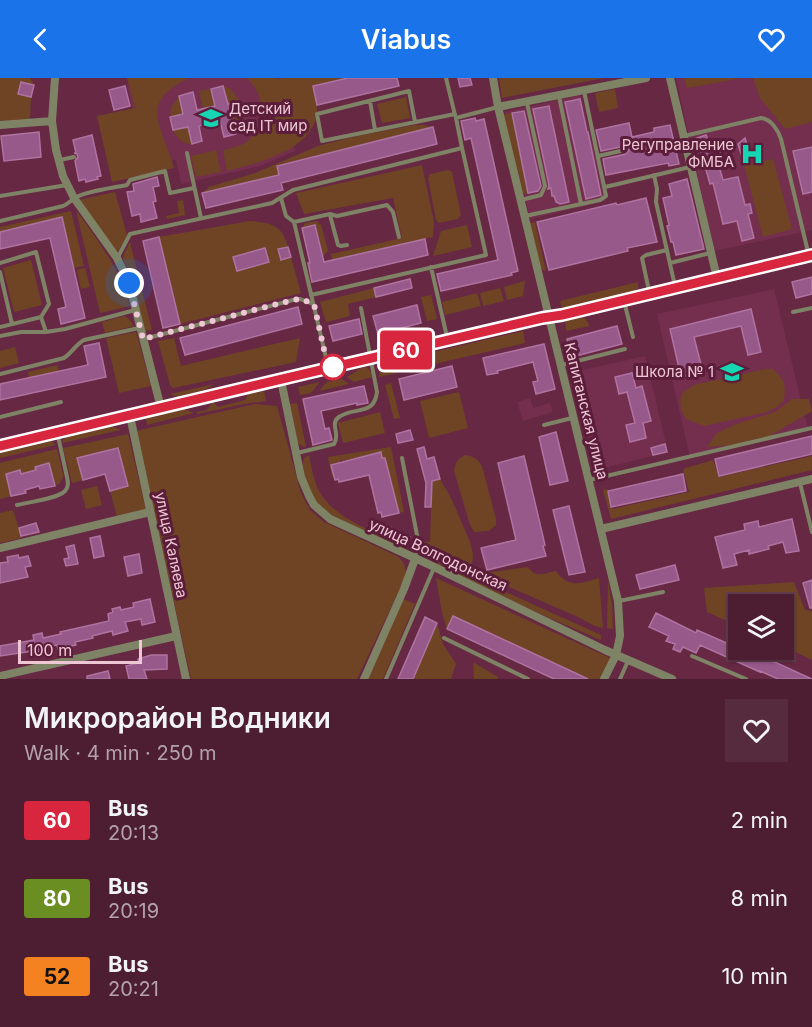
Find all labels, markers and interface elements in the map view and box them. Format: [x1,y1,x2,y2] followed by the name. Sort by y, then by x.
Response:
[24,23,57,56] icon: back
[361,23,451,56] text: Viabus
[755,23,788,56] icon: heart
[229,99,307,135] place label: Детский сад IT мир
[198,105,224,131] school or university icon: Детский сад IT мир
[622,135,734,171] place label: Регуправление ФМБА
[739,141,765,167] hospital icon: Регуправление ФМБА
[114,268,144,298] your location
[379,330,433,370] line badge: 60
[392,338,420,363] text: 60
[560,340,613,481] street label: Капитанская улица
[320,354,346,380] unlabelled marker
[719,359,745,385] school or university icon: Школа № 1
[635,362,714,381] place label: Школа № 1
[151,490,192,600] street label: улица Каляева
[366,514,510,595] street label: улица Волгодонская
[728,594,794,660] map controls
[728,594,794,660] button: layers
[18,637,142,664] scale bar
[27,640,72,660] text: 100 m
[725,699,788,762] button: heart
[24,701,331,735] text: Микрорайон Водники
[24,741,217,765] text: Walk · 4 min · 250 m
[108,795,149,821] text: Bus
[731,807,788,833] text: 2 min
[43,808,71,833] text: 60
[108,821,159,845] text: 20:13
[108,873,149,899] text: Bus
[731,885,788,911] text: 8 min
[43,886,71,911] text: 80
[108,899,159,923] text: 20:19
[108,951,149,977] text: Bus
[721,963,788,989] text: 10 min
[44,964,70,989] text: 52
[108,977,159,1001] text: 20:21

